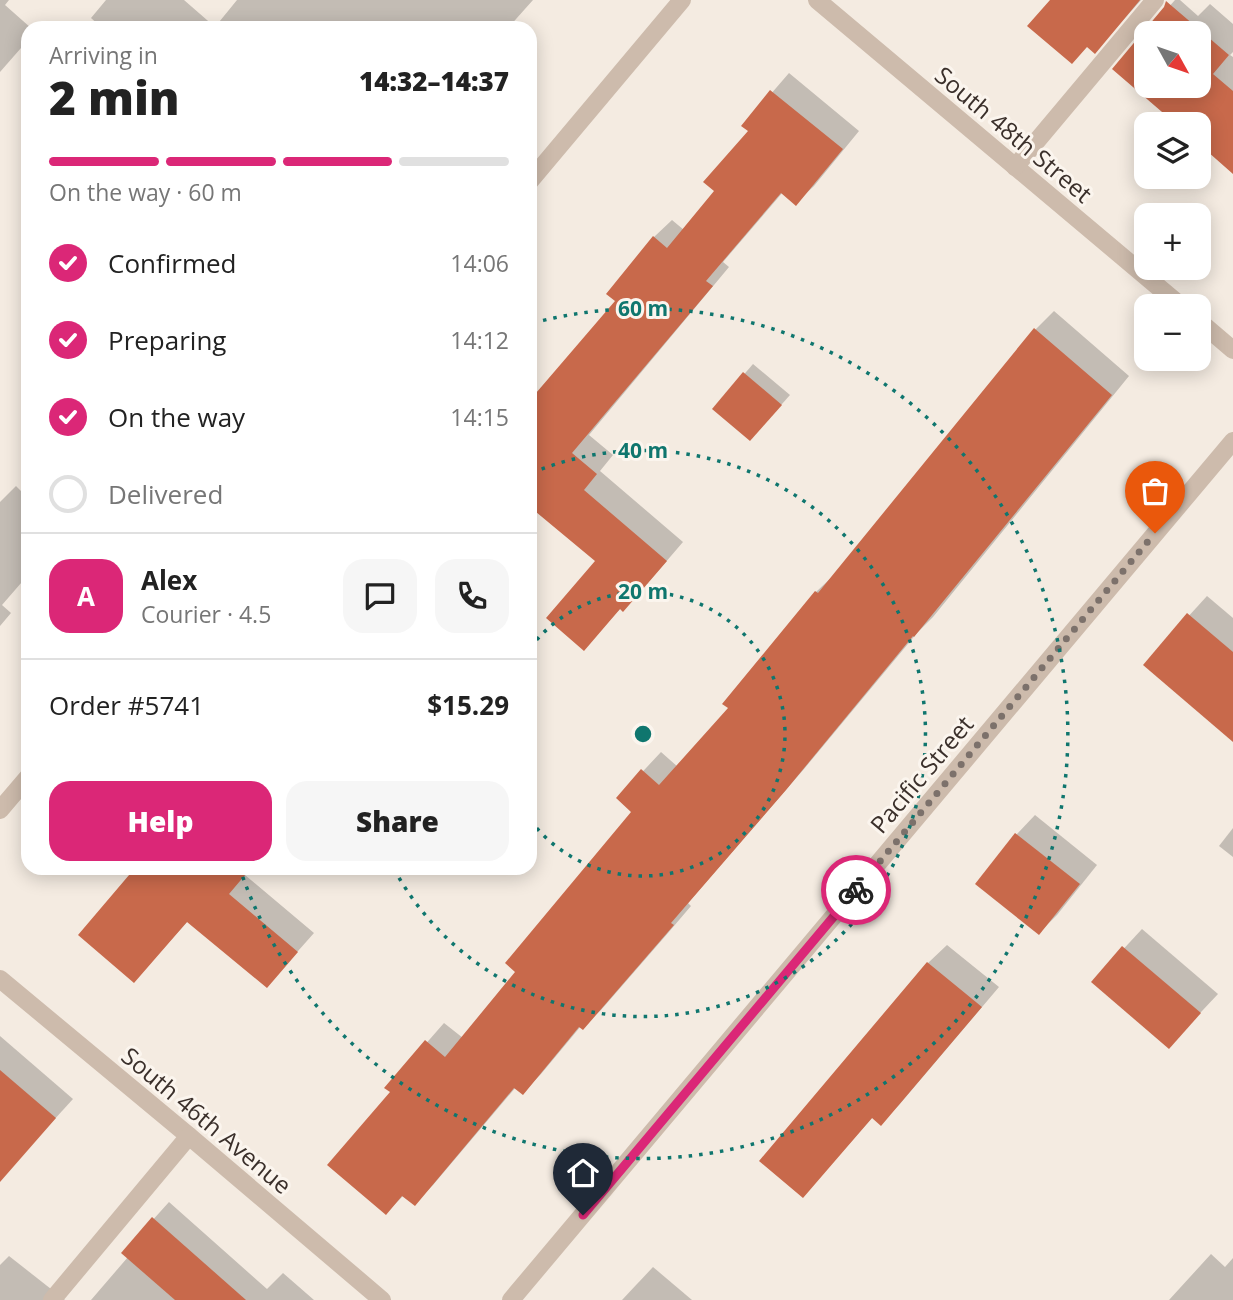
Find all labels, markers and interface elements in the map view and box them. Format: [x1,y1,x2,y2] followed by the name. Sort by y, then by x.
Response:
[1134,21,1211,98] north arrow
[1134,21,1211,371] map controls
[49,39,158,71] text: Arriving in
[928,58,1100,210] street label: South 48th Street
[359,63,509,99] text: 14:32–14:37
[49,66,180,128] text: 2 min
[1134,112,1211,189] button: layers
[49,176,242,208] text: On the way · 60 m
[1134,203,1211,280] button: +
[49,244,87,282] icon: check
[108,245,236,281] text: Confirmed
[450,247,509,279] text: 14:06
[618,294,668,322] text: 60 m
[1134,294,1211,371] button: −
[49,321,87,359] icon: check
[108,322,226,358] text: Preparing
[450,324,509,356] text: 14:12
[49,398,87,436] icon: check
[108,399,245,435] text: On the way
[450,401,509,433] text: 14:15
[618,436,668,464] text: 40 m
[1125,461,1185,533] pin
[1136,472,1174,510] icon: bag
[108,476,223,512] text: Delivered
[343,559,417,633] button: chat
[435,559,509,633] button: phone
[141,562,197,598] text: Alex
[618,577,668,605] text: 20 m
[77,578,95,614] text: A
[141,598,271,630] text: Courier · 4.5
[49,687,204,723] text: Order #5741
[427,687,509,723] text: $15.29
[862,708,980,840] street label: Pacific Street
[631,722,655,746] centre of rings
[49,781,272,861] button: Help
[286,781,509,861] button: Share
[821,855,891,925] courier
[837,871,875,909] icon: bike
[115,1039,299,1201] street label: South 46th Avenue
[553,1143,613,1215] pin
[564,1154,602,1192] icon: home

